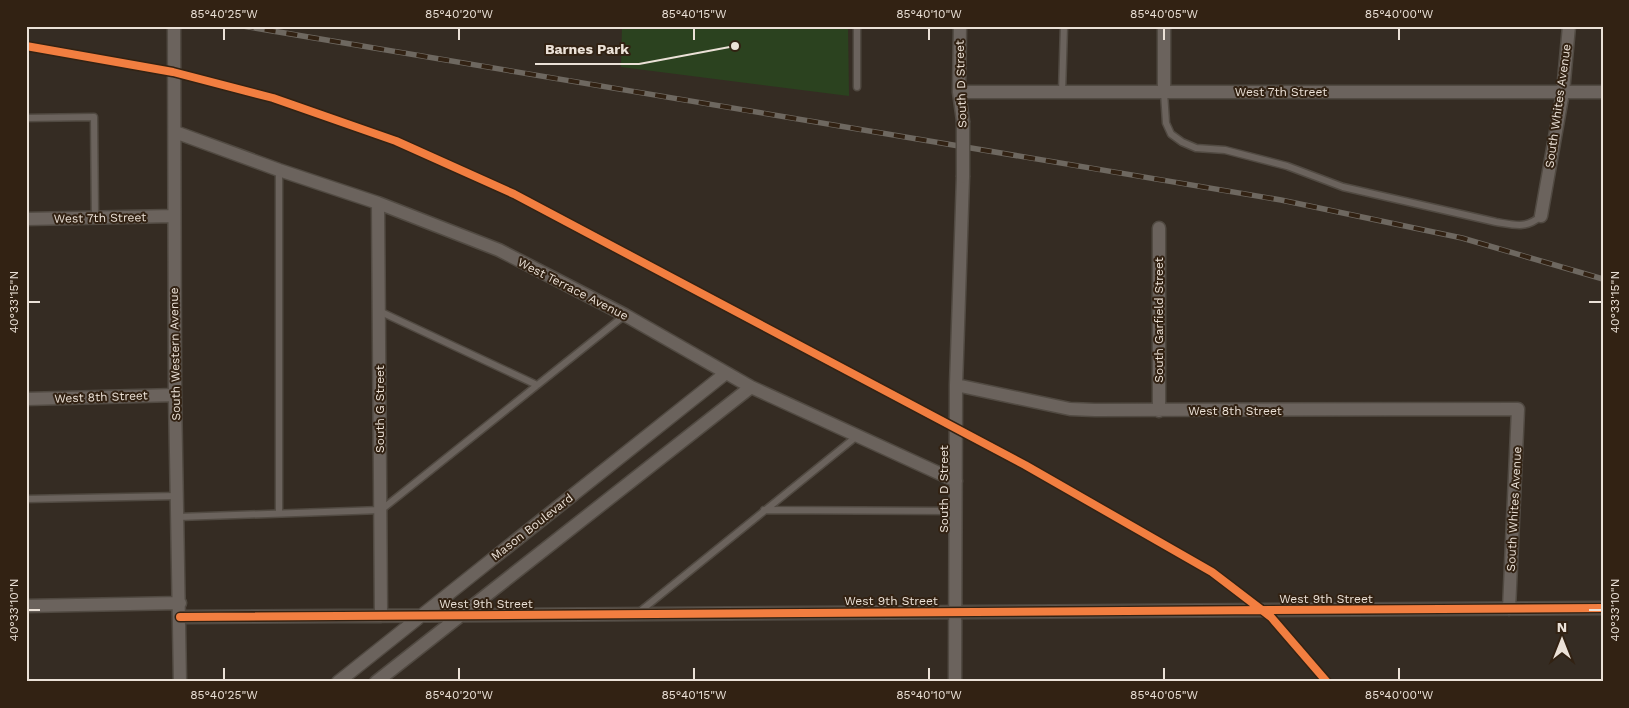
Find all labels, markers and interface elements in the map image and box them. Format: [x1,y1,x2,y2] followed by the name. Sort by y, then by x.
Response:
[190,7,258,21] text: 85°40'25"W
[425,7,493,21] text: 85°40'20"W
[661,7,727,21] text: 85°40'15"W
[896,7,962,21] text: 85°40'10"W
[1130,7,1198,21] text: 85°40'05"W
[1365,7,1434,21] text: 85°40'00"W
[535,35,639,64] callout: Barnes Park
[952,40,970,128] street label: South D Street
[545,41,629,57] text: Barnes Park
[1542,43,1574,169] street label: South Whites Avenue
[1235,85,1327,99] street label: West 7th Street
[54,210,146,226] street label: West 7th Street
[515,255,631,323] street label: West Terrace Avenue
[1152,257,1166,383] street label: South Garfield Street
[7,271,21,333] text: 40°33'15"N
[1608,271,1622,333] text: 40°33'15"N
[167,287,183,421] street label: South Western Avenue
[373,365,387,453] street label: South G Street
[54,388,148,406] street label: West 8th Street
[1188,404,1282,418] street label: West 8th Street
[937,445,951,533] street label: South D Street
[1504,446,1524,572] street label: South Whites Avenue
[488,491,576,563] street label: Mason Boulevard
[7,579,21,641] text: 40°33'10"N
[1608,579,1622,641] text: 40°33'10"N
[1279,592,1373,606] street label: West 9th Street
[844,594,938,608] street label: West 9th Street
[439,597,533,611] street label: West 9th Street
[1536,616,1586,666] north arrow
[1557,619,1567,635] text: N
[190,688,258,702] text: 85°40'25"W
[425,688,493,702] text: 85°40'20"W
[661,688,727,702] text: 85°40'15"W
[896,688,962,702] text: 85°40'10"W
[1130,688,1198,702] text: 85°40'05"W
[1365,688,1434,702] text: 85°40'00"W

